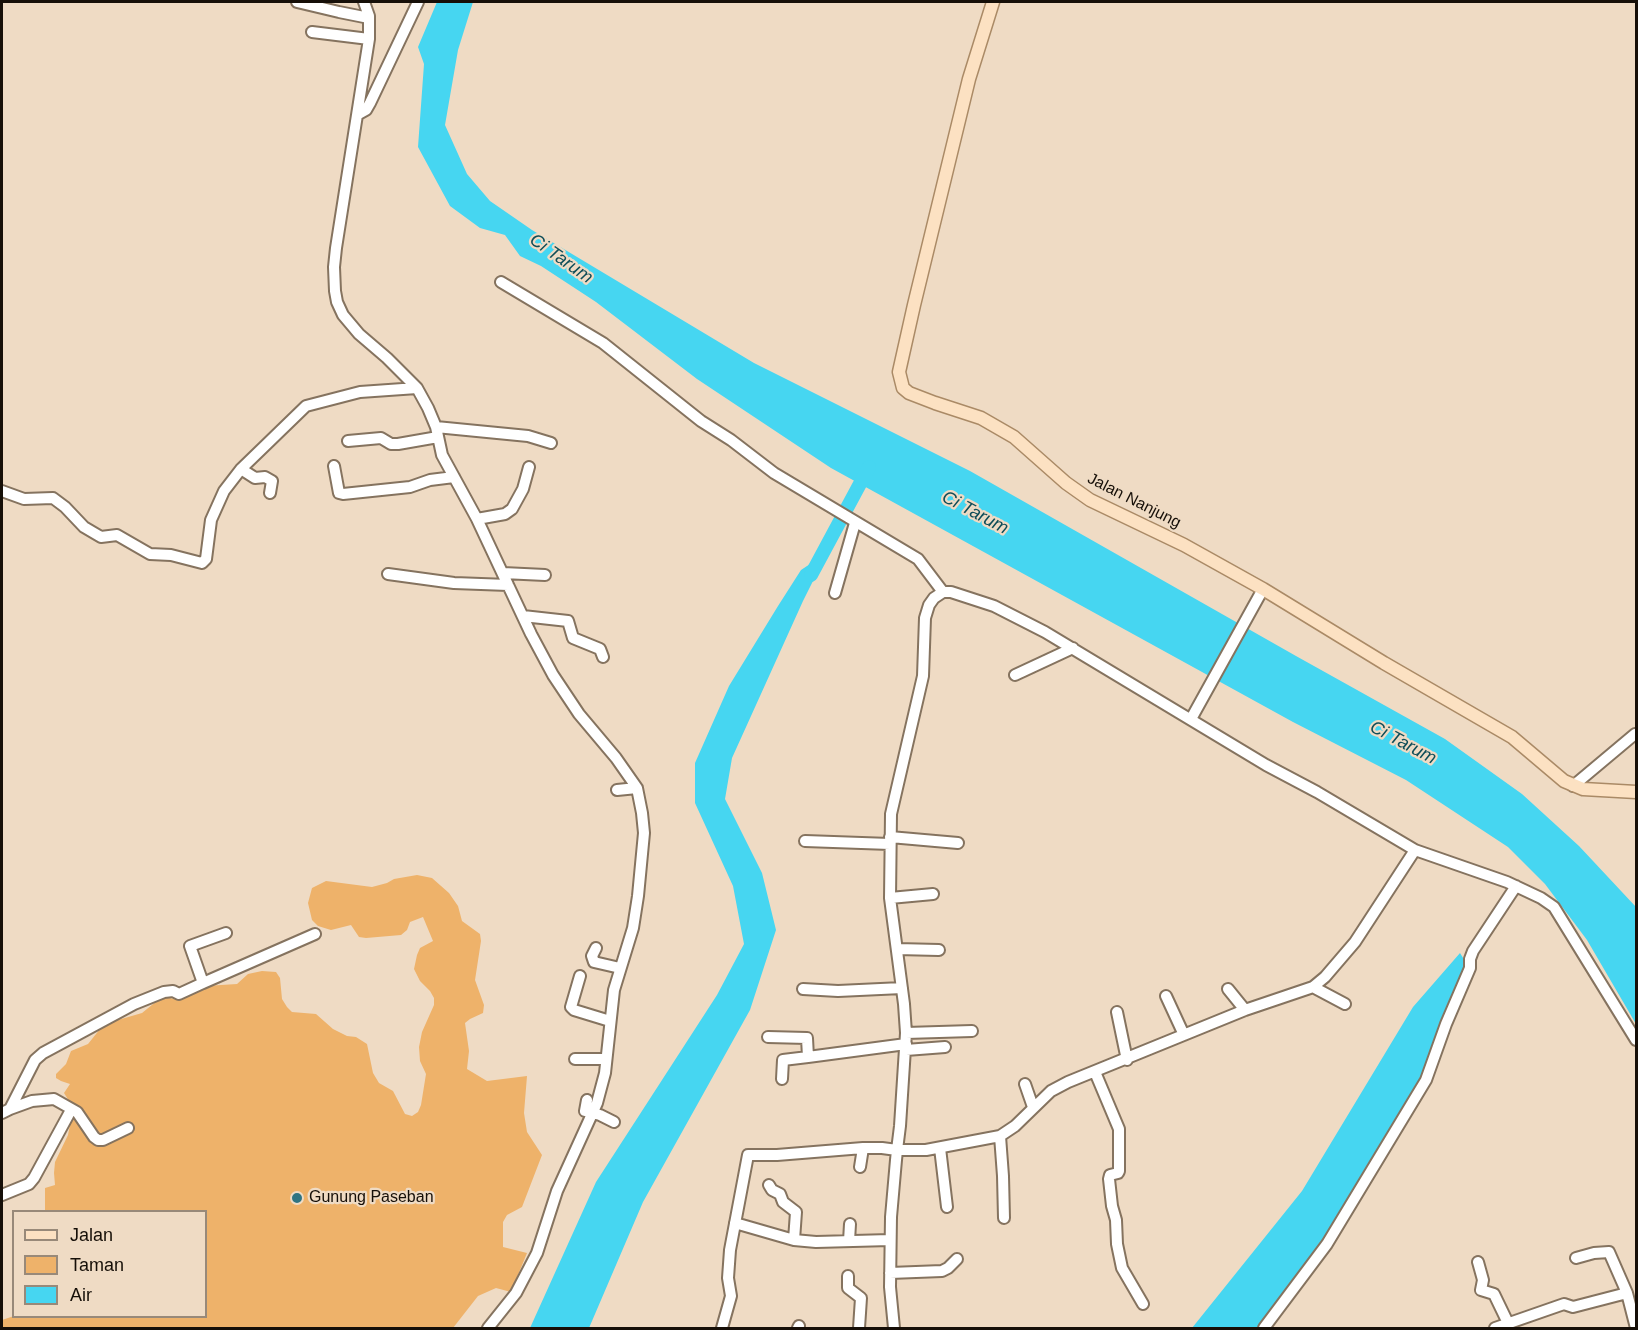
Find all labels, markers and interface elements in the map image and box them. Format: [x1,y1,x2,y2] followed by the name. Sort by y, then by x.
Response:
[525,229,597,289] water label: Ci Tarum
[1084,469,1184,533] street label: Jalan Nanjung
[938,486,1012,540] water label: Ci Tarum
[1366,716,1440,770] water label: Ci Tarum
[309,1188,434,1208] place label: Gunung Paseban
[290,1191,304,1205] marker: Gunung Paseban
[12,1210,207,1318] legend
[70,1225,113,1245] text: Jalan
[70,1255,124,1275] text: Taman
[70,1285,92,1305] text: Air

